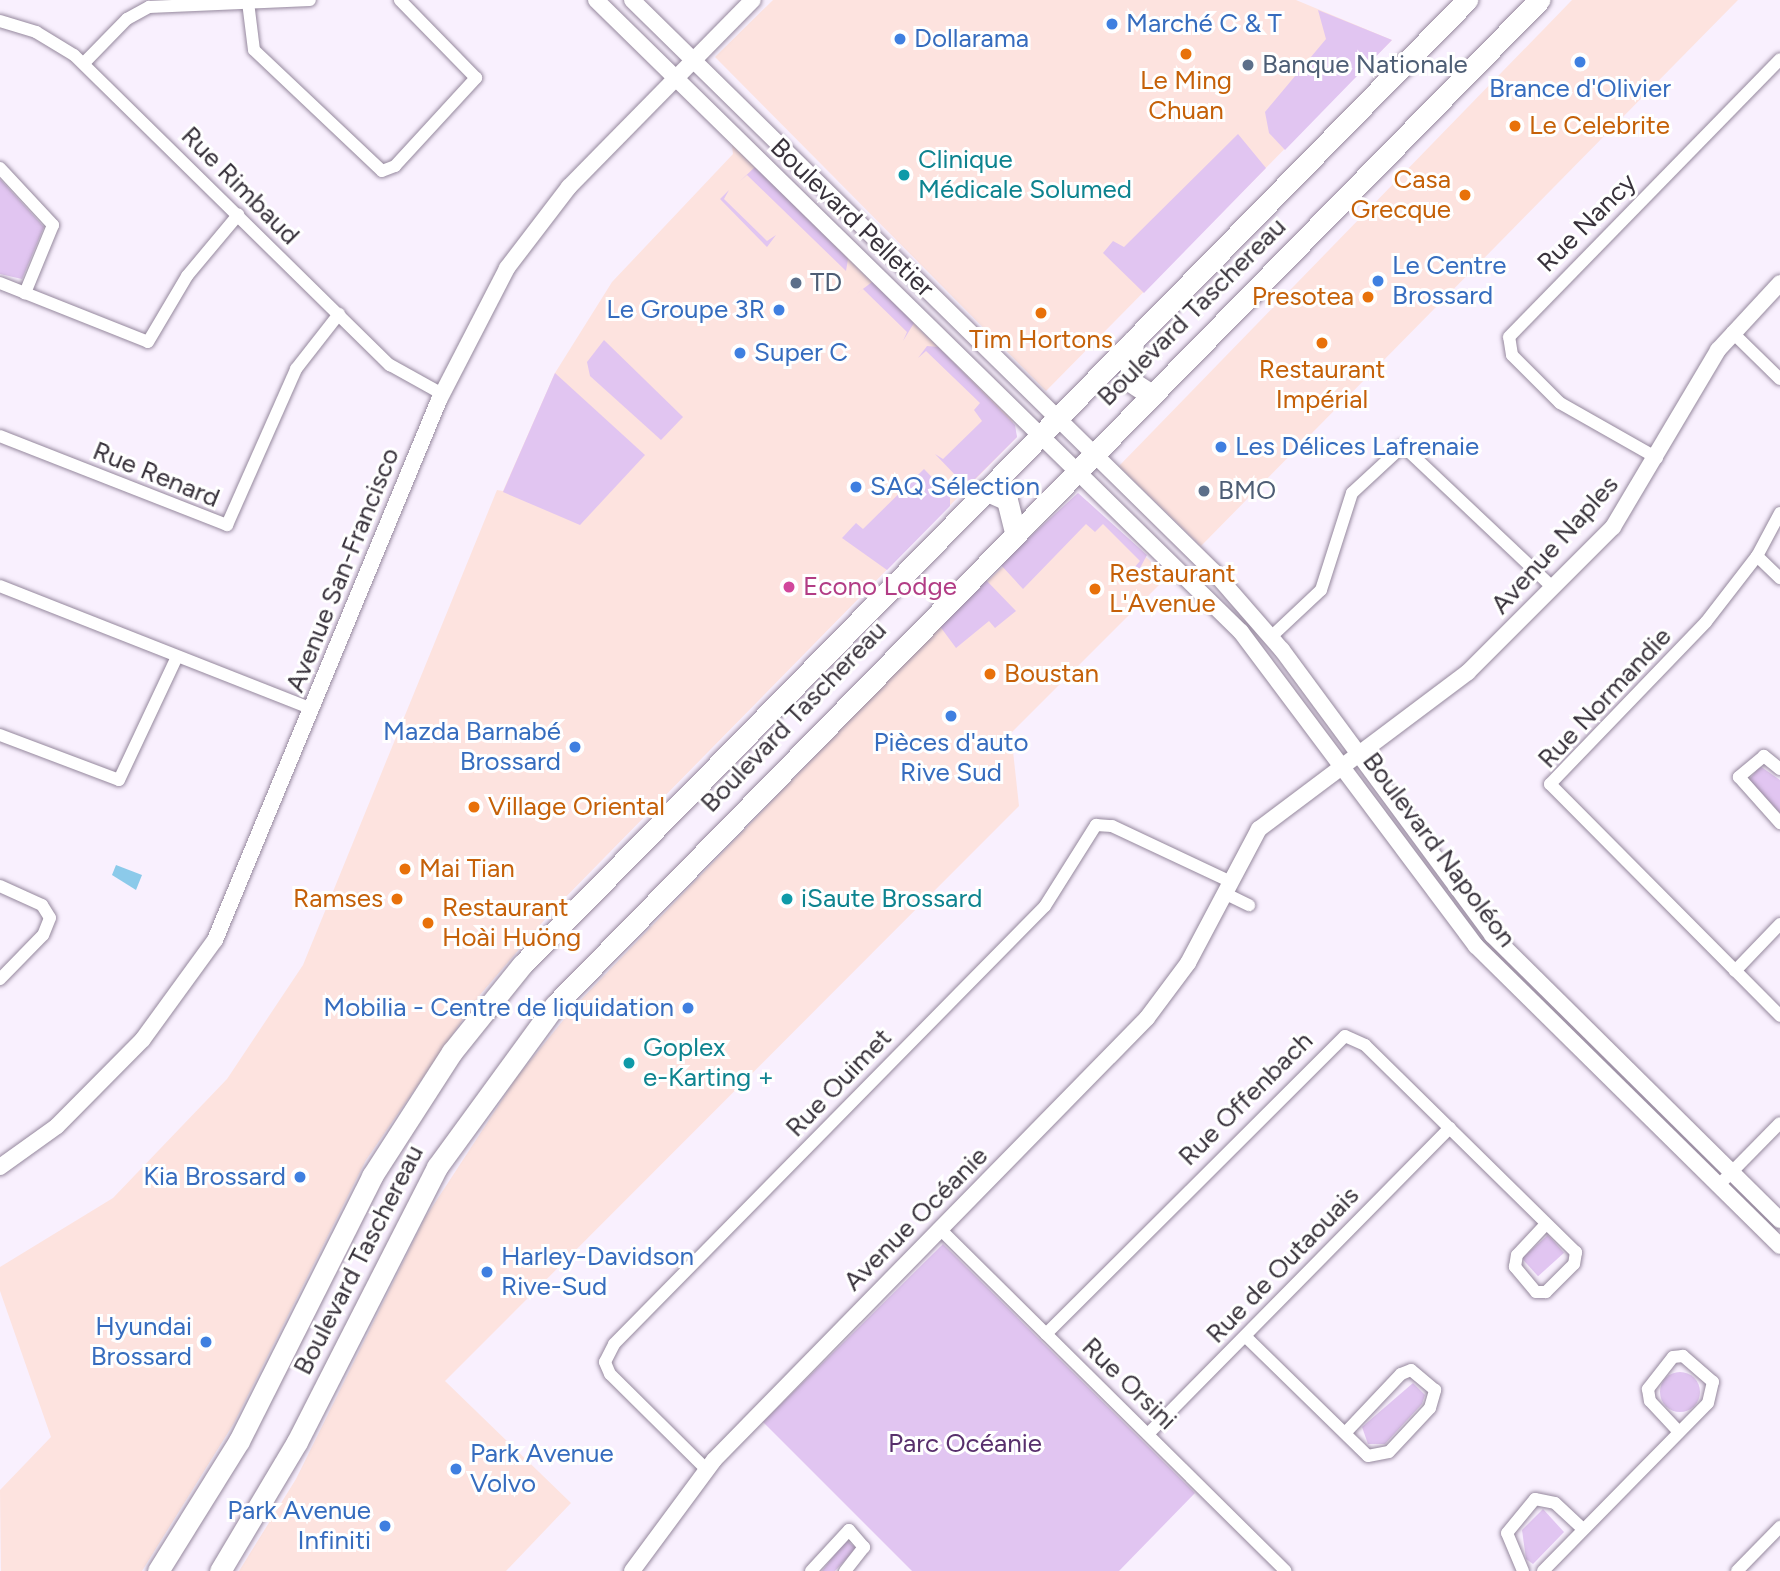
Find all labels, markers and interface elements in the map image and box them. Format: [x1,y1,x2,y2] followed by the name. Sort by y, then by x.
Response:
[1126,8,1282,40] place label: Marché C & T
[1104,16,1120,32] marker: Marché C & T
[914,23,1029,55] place label: Dollarama
[892,31,908,47] marker: Dollarama
[1178,46,1194,62] marker: Le Ming Chuan
[1262,49,1468,81] place label: Banque Nationale
[1572,54,1588,70] marker: Brance d'Olivier
[1240,57,1256,73] marker: Banque Nationale
[1140,65,1232,126] place label: Le Ming Chuan
[1489,73,1671,105] place label: Brance d'Olivier
[1529,110,1670,142] place label: Le Celebrite
[1507,118,1523,134] marker: Le Celebrite
[174,120,306,252] street label: Rue Rimbaud
[764,132,940,304] street label: Boulevard Pelletier
[918,144,1132,206] place label: Clinique Médicale Solumed
[1350,164,1451,226] place label: Casa Grecque
[896,167,912,183] marker: Clinique Médicale Solumed
[1531,167,1643,279] street label: Rue Nancy
[1457,187,1473,203] marker: Casa Grecque
[1091,211,1293,413] street label: Boulevard Taschereau
[1392,250,1506,312] place label: Le Centre Brossard
[810,267,842,299] place label: TD
[1370,273,1386,289] marker: Le Centre Brossard
[788,275,804,291] marker: TD
[1252,281,1354,313] place label: Presotea
[1360,289,1376,305] marker: Presotea
[606,294,765,326] place label: Le Groupe 3R
[771,302,787,318] marker: Le Groupe 3R
[1033,305,1049,321] marker: Tim Hortons
[969,324,1113,356] place label: Tim Hortons
[1314,335,1330,351] marker: Restaurant Impérial
[754,337,848,369] place label: Super C
[732,345,748,361] marker: Super C
[1259,354,1385,416] place label: Restaurant Impérial
[1235,431,1479,463] place label: Les Délices Lafrenaie
[88,435,224,515] street label: Rue Renard
[1213,439,1229,455] marker: Les Délices Lafrenaie
[280,443,406,697] street label: Avenue San-Francisco
[1485,469,1625,621] street label: Avenue Naples
[870,471,1040,503] place label: SAQ Sélection
[1218,475,1276,507] place label: BMO
[848,479,864,495] marker: SAQ Sélection
[1196,483,1212,499] marker: BMO
[1109,558,1236,620] place label: Restaurant L'Avenue
[803,571,957,603] place label: Econo Lodge
[781,579,797,595] marker: Econo Lodge
[1087,581,1103,597] marker: Restaurant L'Avenue
[695,615,893,819] street label: Boulevard Taschereau
[1532,621,1678,775] street label: Rue Normandie
[1004,658,1099,690] place label: Boustan
[982,666,998,682] marker: Boustan
[943,708,959,724] marker: Pièces d'auto Rive Sud
[383,716,561,778] place label: Mazda Barnabé Brossard
[873,727,1029,788] place label: Pièces d'auto Rive Sud
[567,739,583,755] marker: Mazda Barnabé Brossard
[1356,747,1522,953] street label: Boulevard Napoléon
[488,791,665,823] place label: Village Oriental
[466,799,482,815] marker: Village Oriental
[419,853,515,885] place label: Mai Tian
[397,861,413,877] marker: Mai Tian
[293,883,383,915] place label: Ramses
[801,883,982,915] place label: iSaute Brossard
[389,891,405,907] marker: Ramses
[779,891,795,907] marker: iSaute Brossard
[442,892,581,954] place label: Restaurant Hoài Huöng
[420,915,436,931] marker: Restaurant Hoài Huöng
[323,992,674,1024] place label: Mobilia - Centre de liquidation
[680,1000,696,1016] marker: Mobilia - Centre de liquidation
[780,1022,898,1144] street label: Rue Ouimet
[1173,1026,1319,1172] street label: Rue Offenbach
[643,1032,774,1094] place label: Goplex e-Karting +
[621,1055,637,1071] marker: Goplex e-Karting +
[288,1140,430,1380] street label: Boulevard Taschereau
[838,1141,994,1297] street label: Avenue Océanie
[143,1161,286,1193] place label: Kia Brossard
[292,1169,308,1185] marker: Kia Brossard
[1200,1180,1366,1350] street label: Rue de Outaouais
[501,1241,694,1302] place label: Harley-Davidson Rive-Sud
[479,1264,495,1280] marker: Harley-Davidson Rive-Sud
[91,1311,192,1372] place label: Hyundai Brossard
[1075,1331,1183,1437] street label: Rue Orsini
[198,1334,214,1350] marker: Hyundai Brossard
[888,1428,1042,1460] park label: Parc Océanie
[470,1438,614,1500] place label: Park Avenue Volvo
[448,1461,464,1477] marker: Park Avenue Volvo
[227,1495,371,1556] place label: Park Avenue Infiniti
[377,1518,393,1534] marker: Park Avenue Infiniti

